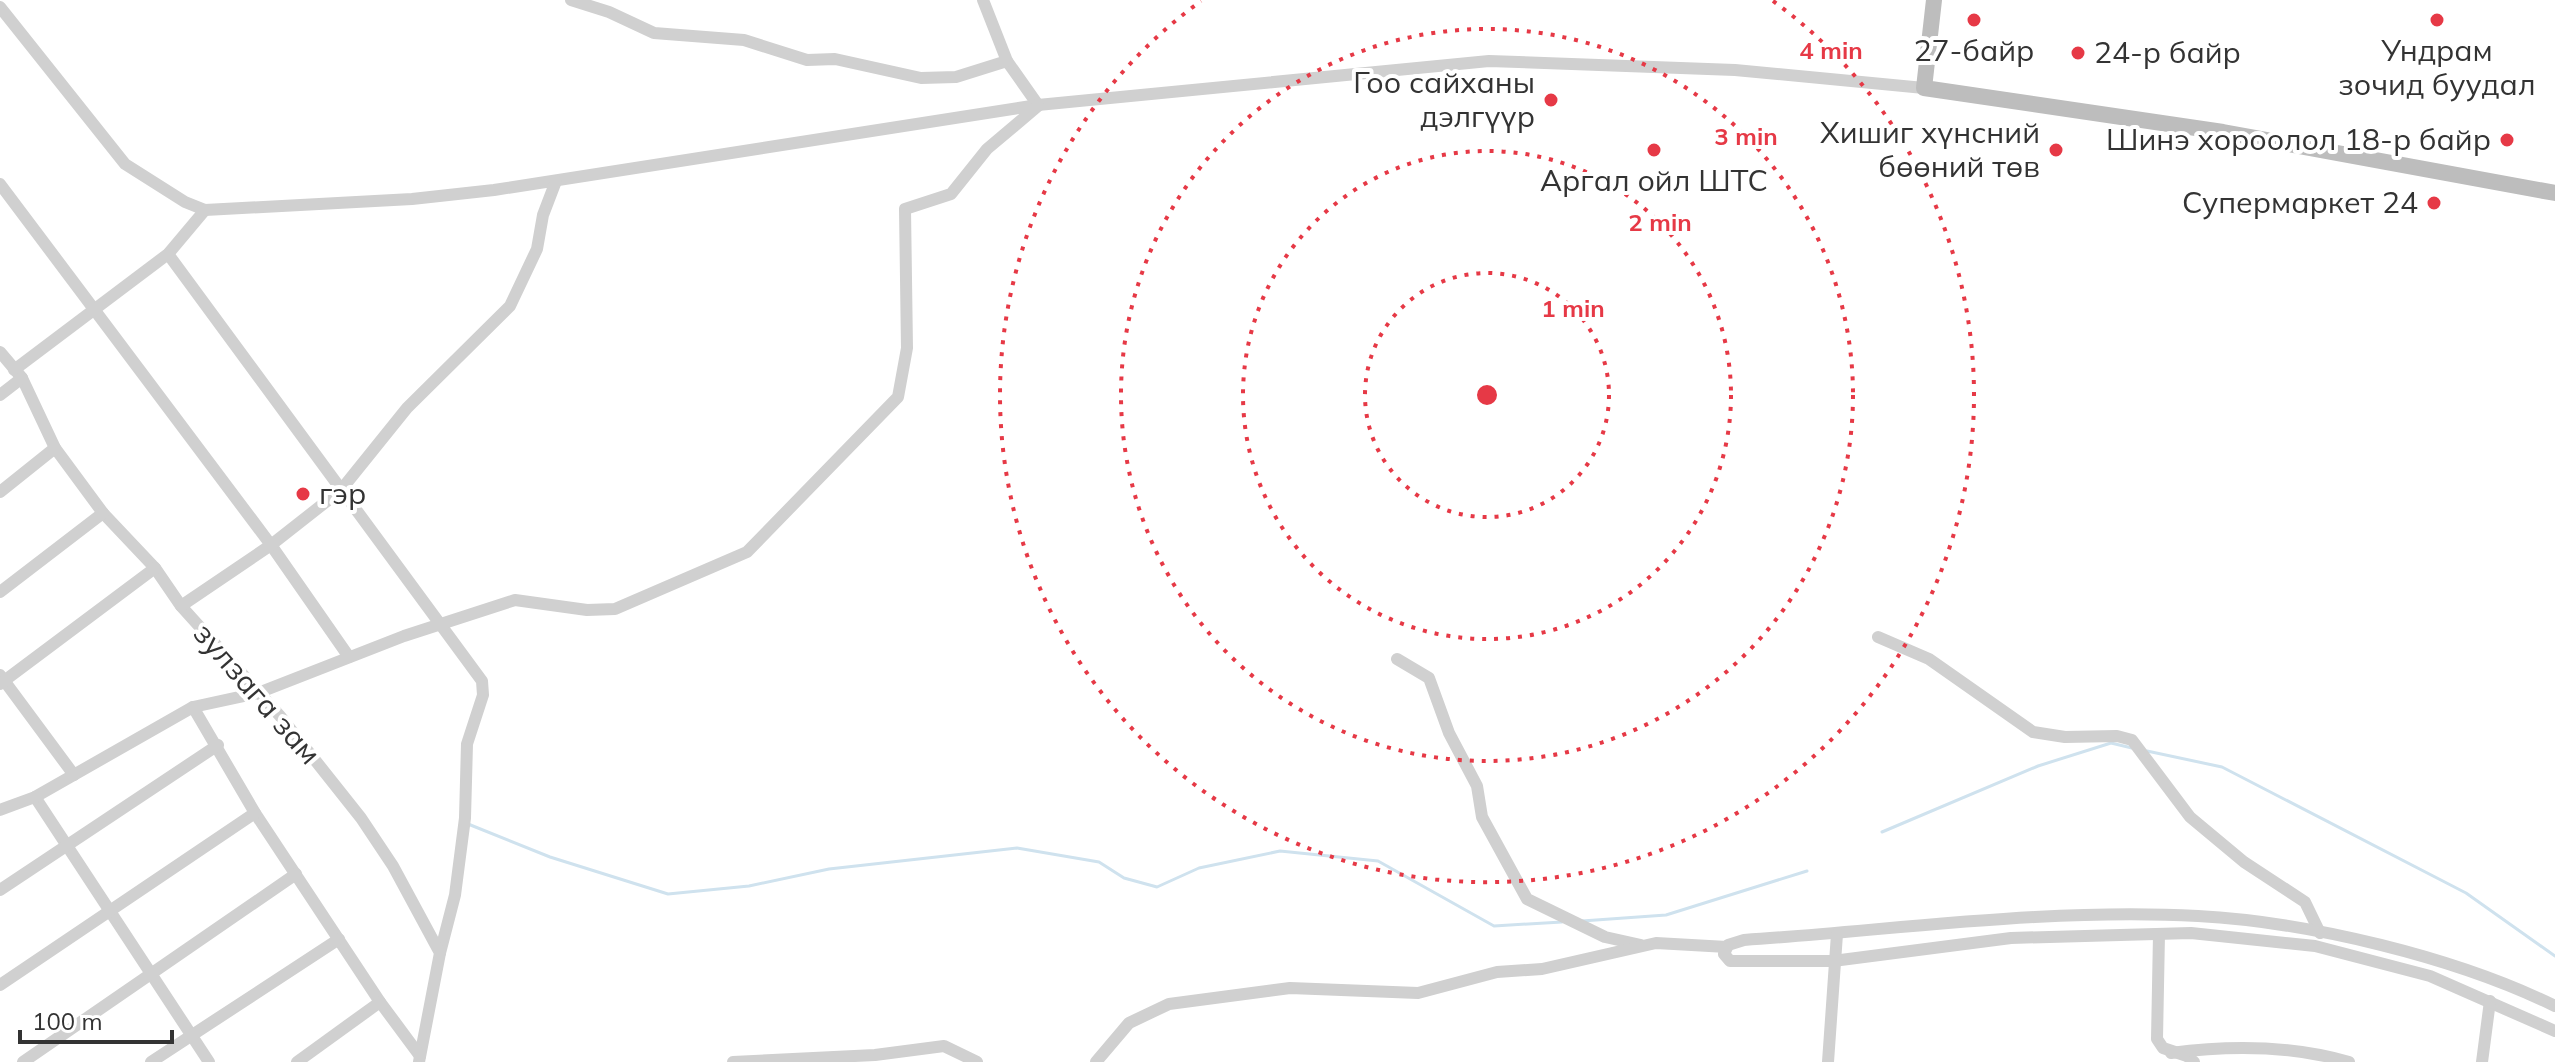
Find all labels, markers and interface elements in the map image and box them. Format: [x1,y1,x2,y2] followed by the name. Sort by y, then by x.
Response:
[1965,11,1983,29] marker: 27-байр
[2428,11,2446,29] marker: Ундрам зочид буудал
[1914,31,2034,69] place label: 27-байр
[2339,31,2536,103] place label: Ундрам зочид буудал
[2094,33,2241,71] place label: 24-р байр
[1799,35,1863,65] text: 4 min
[2069,44,2087,62] marker: 24-р байр
[1353,63,1535,135] place label: Гоо сайханы дэлгүүр
[1542,91,1560,109] marker: Гоо сайханы дэлгүүр
[1820,113,2040,185] place label: Хишиг хүнсний бөөний төв
[2106,120,2491,158] place label: Шинэ хороолол 18-р байр
[1714,121,1778,151] text: 3 min
[2498,131,2516,149] marker: Шинэ хороолол 18-р байр
[1645,141,1663,159] marker: Аргал ойл ШТС
[2047,141,2065,159] marker: Хишиг хүнсний бөөний төв
[1540,161,1768,199] place label: Аргал ойл ШТС
[2182,183,2418,221] place label: Супермаркет 24
[2425,194,2443,212] marker: Супермаркет 24
[1628,207,1692,237] text: 2 min
[1541,293,1605,323] text: 1 min
[1473,381,1501,409] centre of rings
[319,474,366,512] place label: гэр
[294,485,312,503] marker: гэр
[186,615,329,772] street label: зулзага зам
[20,994,172,1044] scale bar
[32,1006,103,1036] text: 100 m

